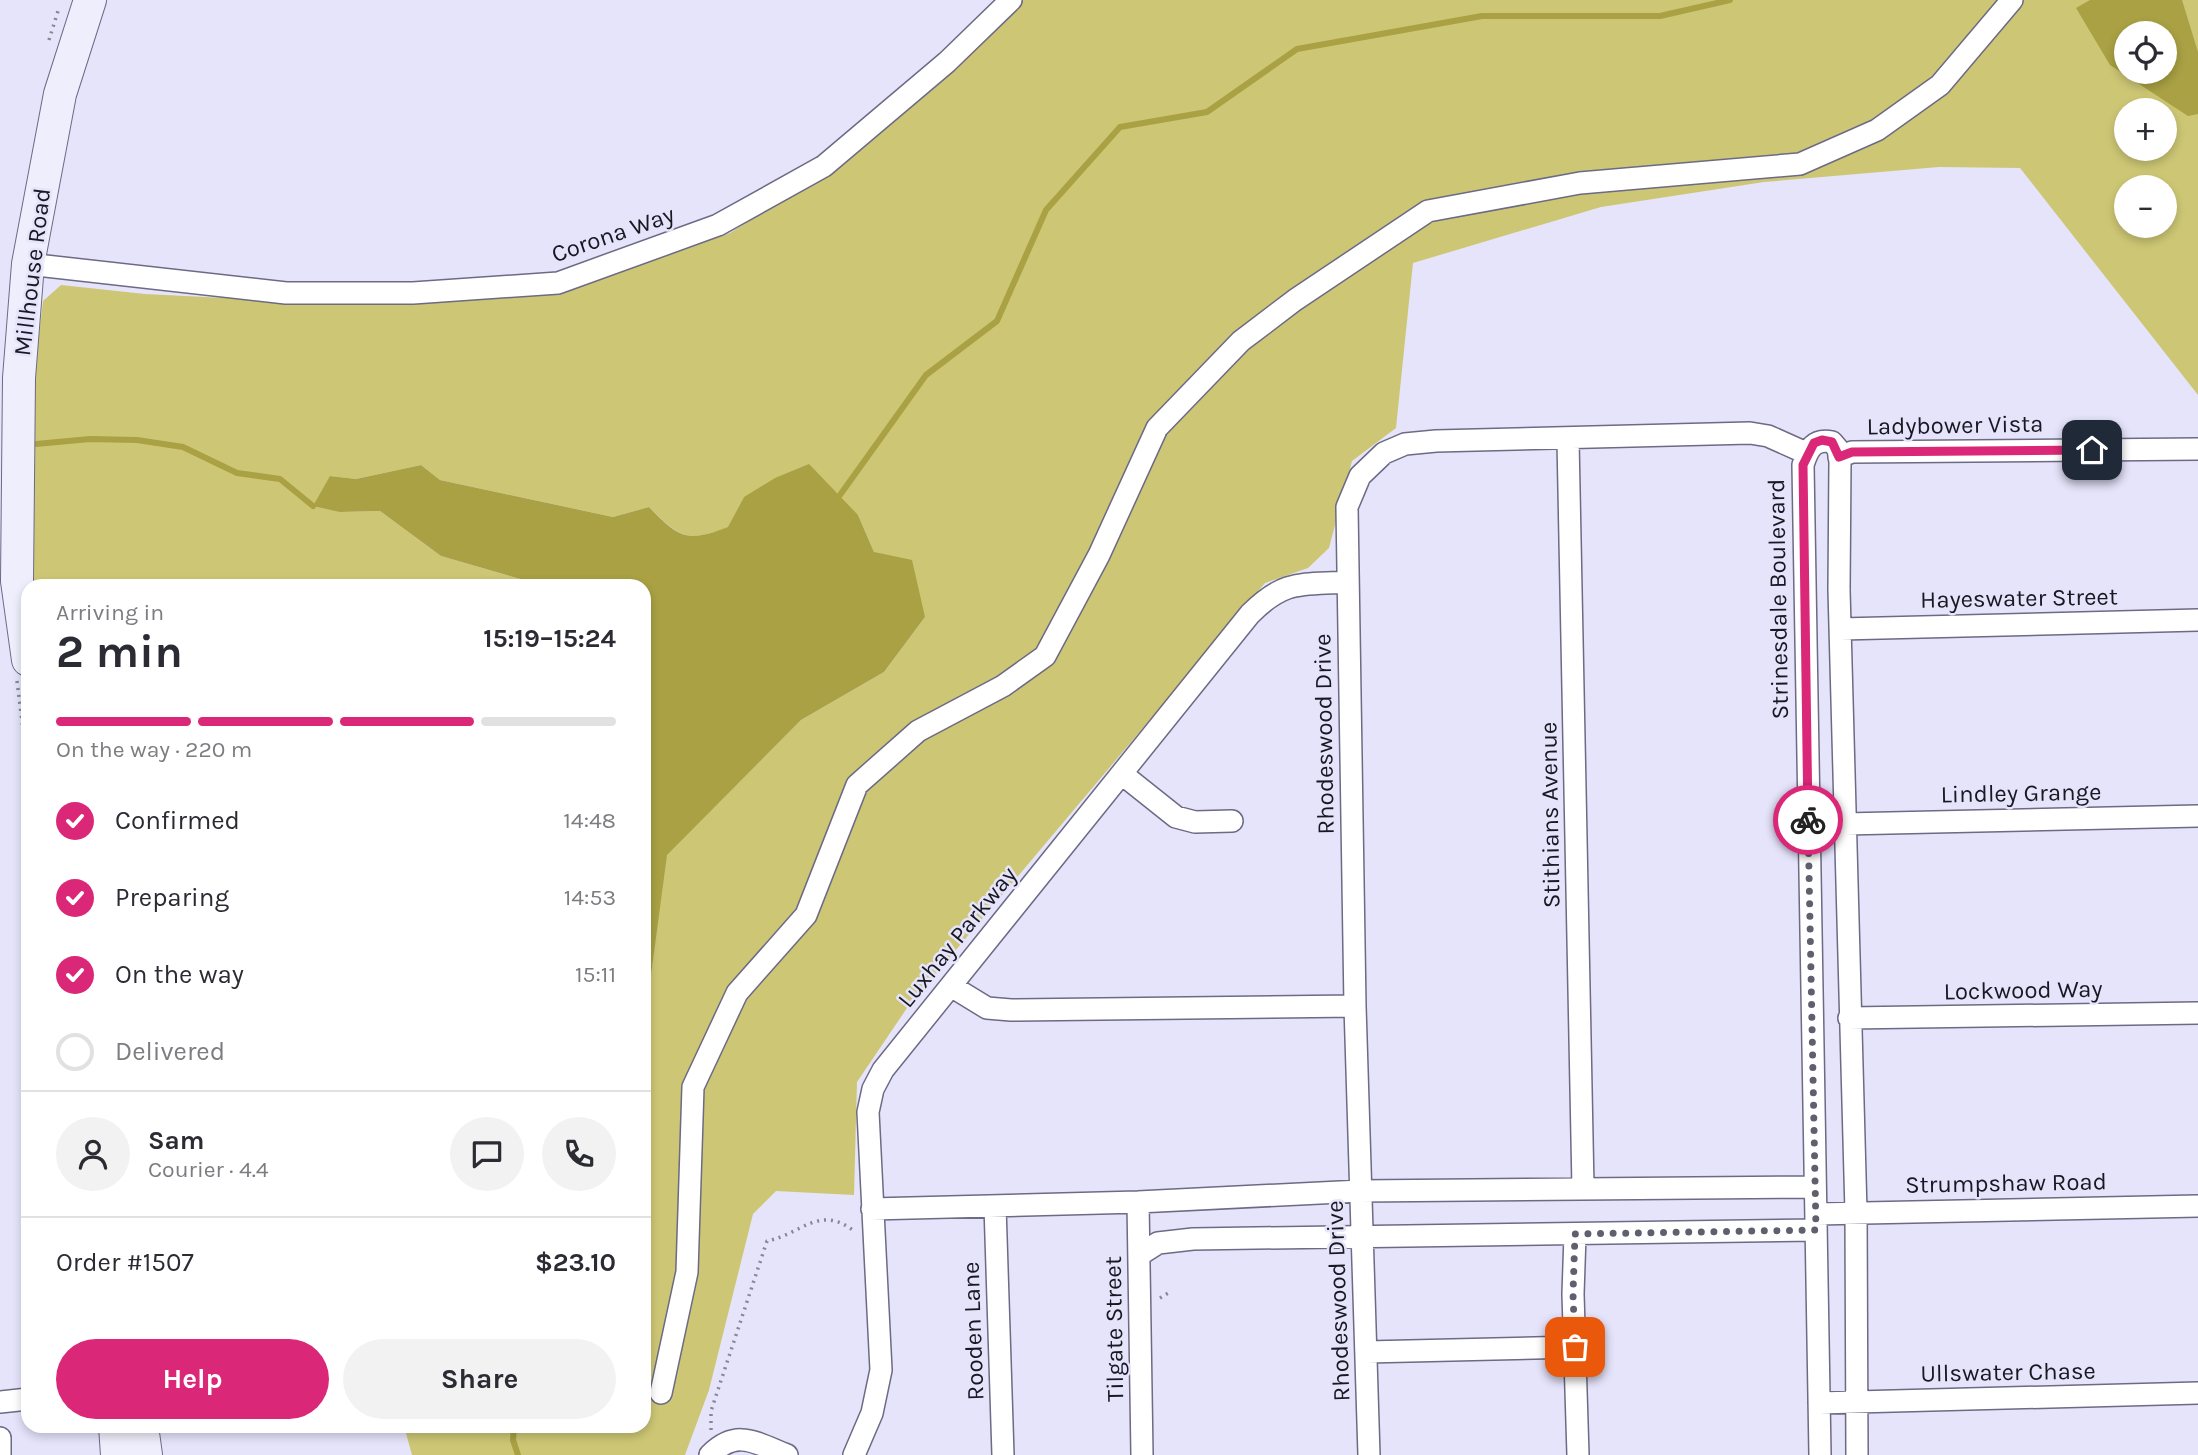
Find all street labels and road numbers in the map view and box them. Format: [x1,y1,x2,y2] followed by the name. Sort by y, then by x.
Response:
[8,186,56,358] street label: Millhouse Road
[548,200,678,268] street label: Corona Way
[1866,409,2044,441] street label: Ladybower Vista
[1762,478,1794,720] street label: Strinesdale Boulevard
[1920,582,2118,614] street label: Hayeswater Street
[1308,633,1340,835] street label: Rhodeswood Drive
[1534,722,1566,908] street label: Stithians Avenue
[1940,778,2102,808] street label: Lindley Grange
[892,861,1022,1013] street label: Luxhay Parkway
[1943,975,2103,1005] street label: Lockwood Way
[1905,1167,2107,1199] street label: Strumpshaw Road
[1321,1200,1355,1402] street label: Rhodeswood Drive
[1099,1256,1129,1402] street label: Tilgate Street
[957,1261,989,1401] street label: Rooden Lane
[1920,1356,2096,1388] street label: Ullswater Chase

